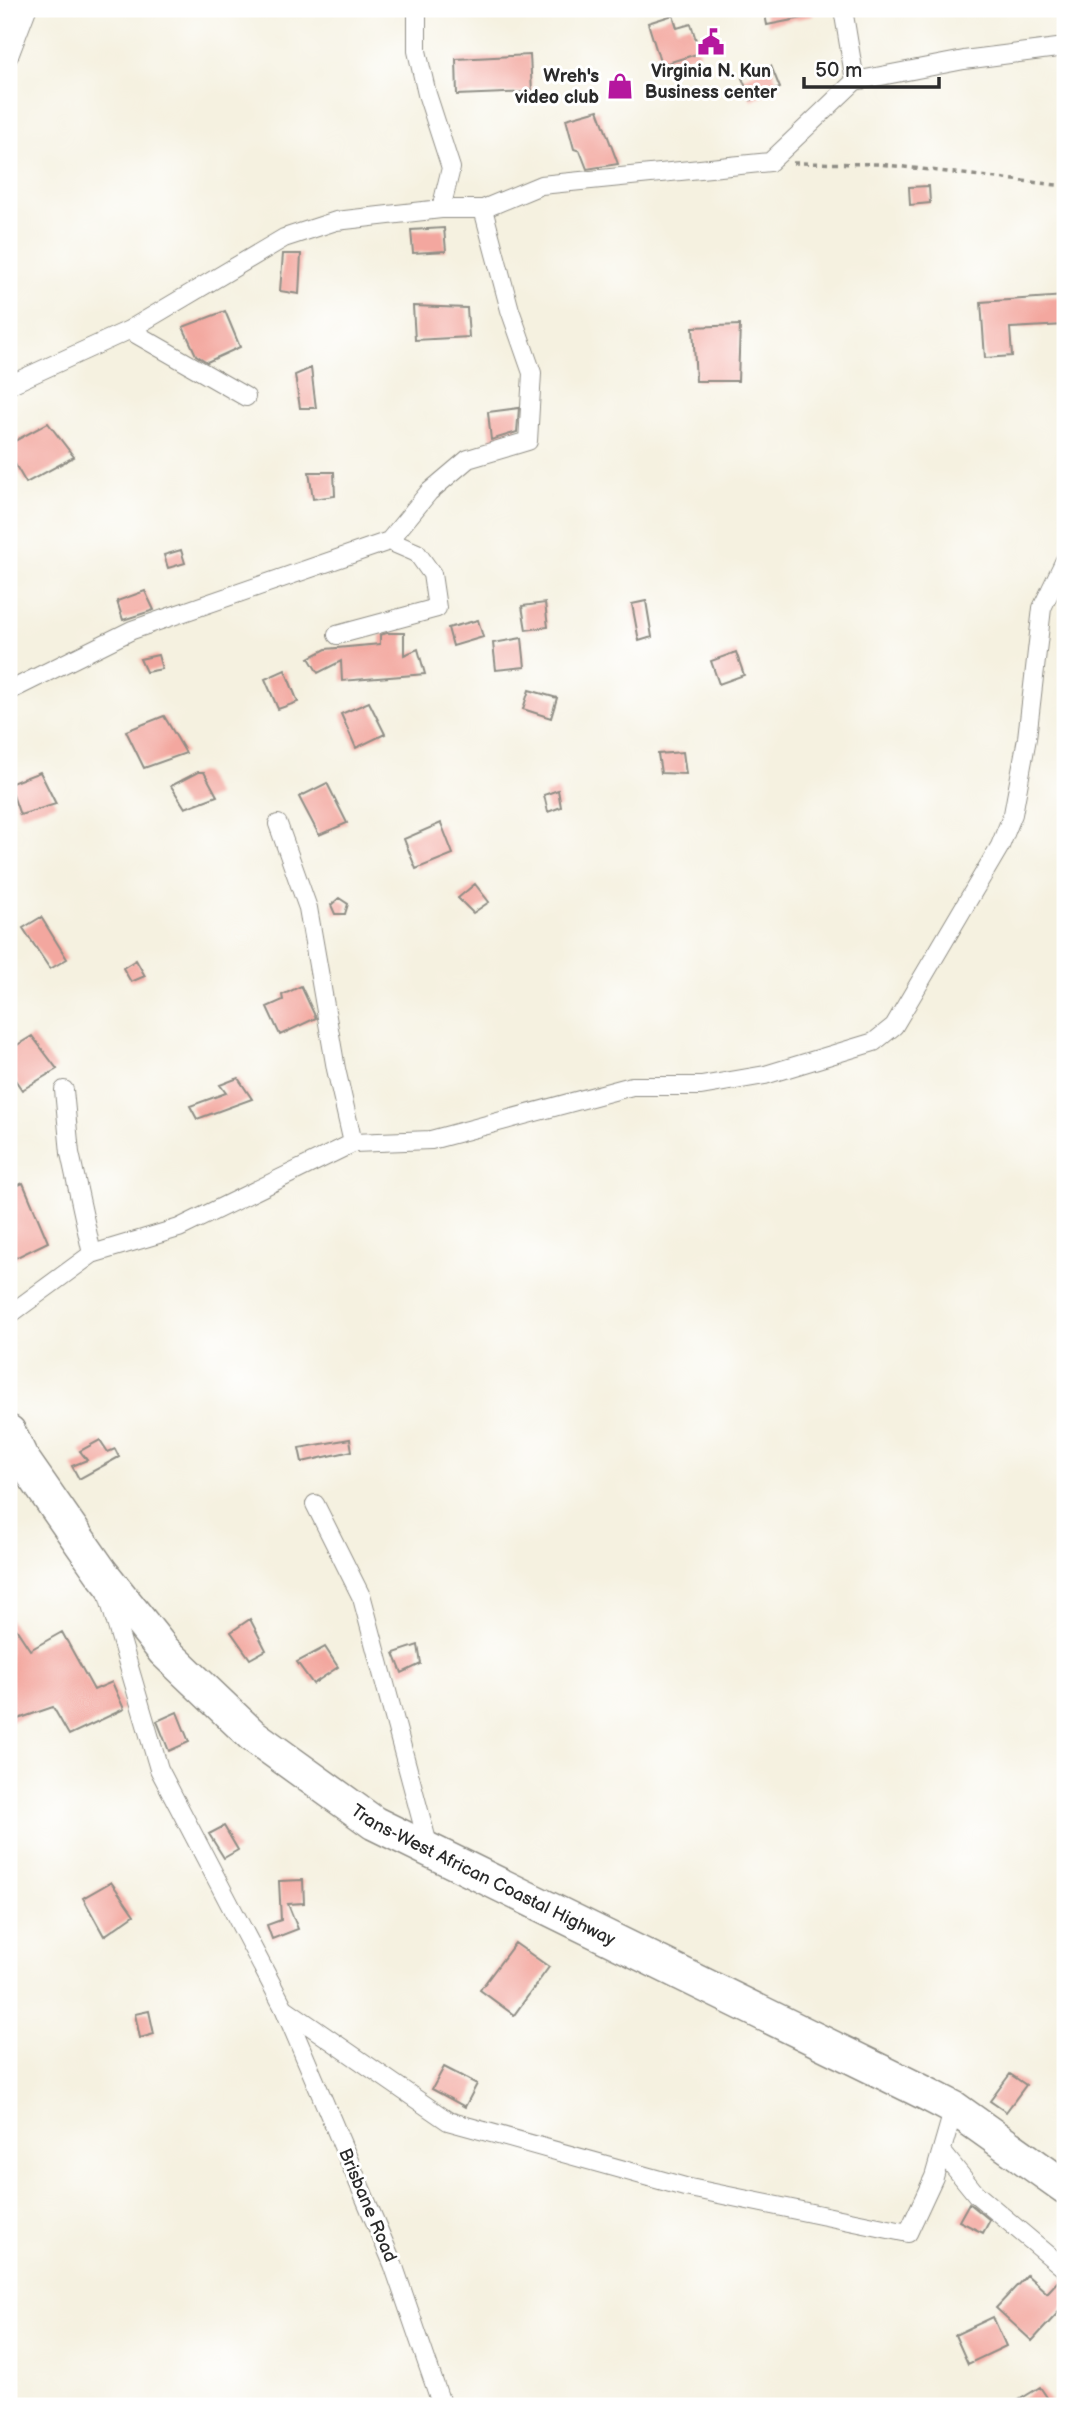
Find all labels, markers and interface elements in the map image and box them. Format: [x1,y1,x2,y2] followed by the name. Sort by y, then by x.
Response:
[696,27,726,57] public building icon: Virginia N. Kun Business center
[804,46,939,90] scale bar
[815,58,862,83] text: 50 m
[645,61,778,103] place label: Virginia N. Kun Business center
[514,66,599,108] place label: Wreh's video club
[605,71,635,101] shop icon: Wreh's video club
[347,1800,619,1951] street label: Trans-West African Coastal Highway
[334,2145,401,2265] street label: Brisbane Road

